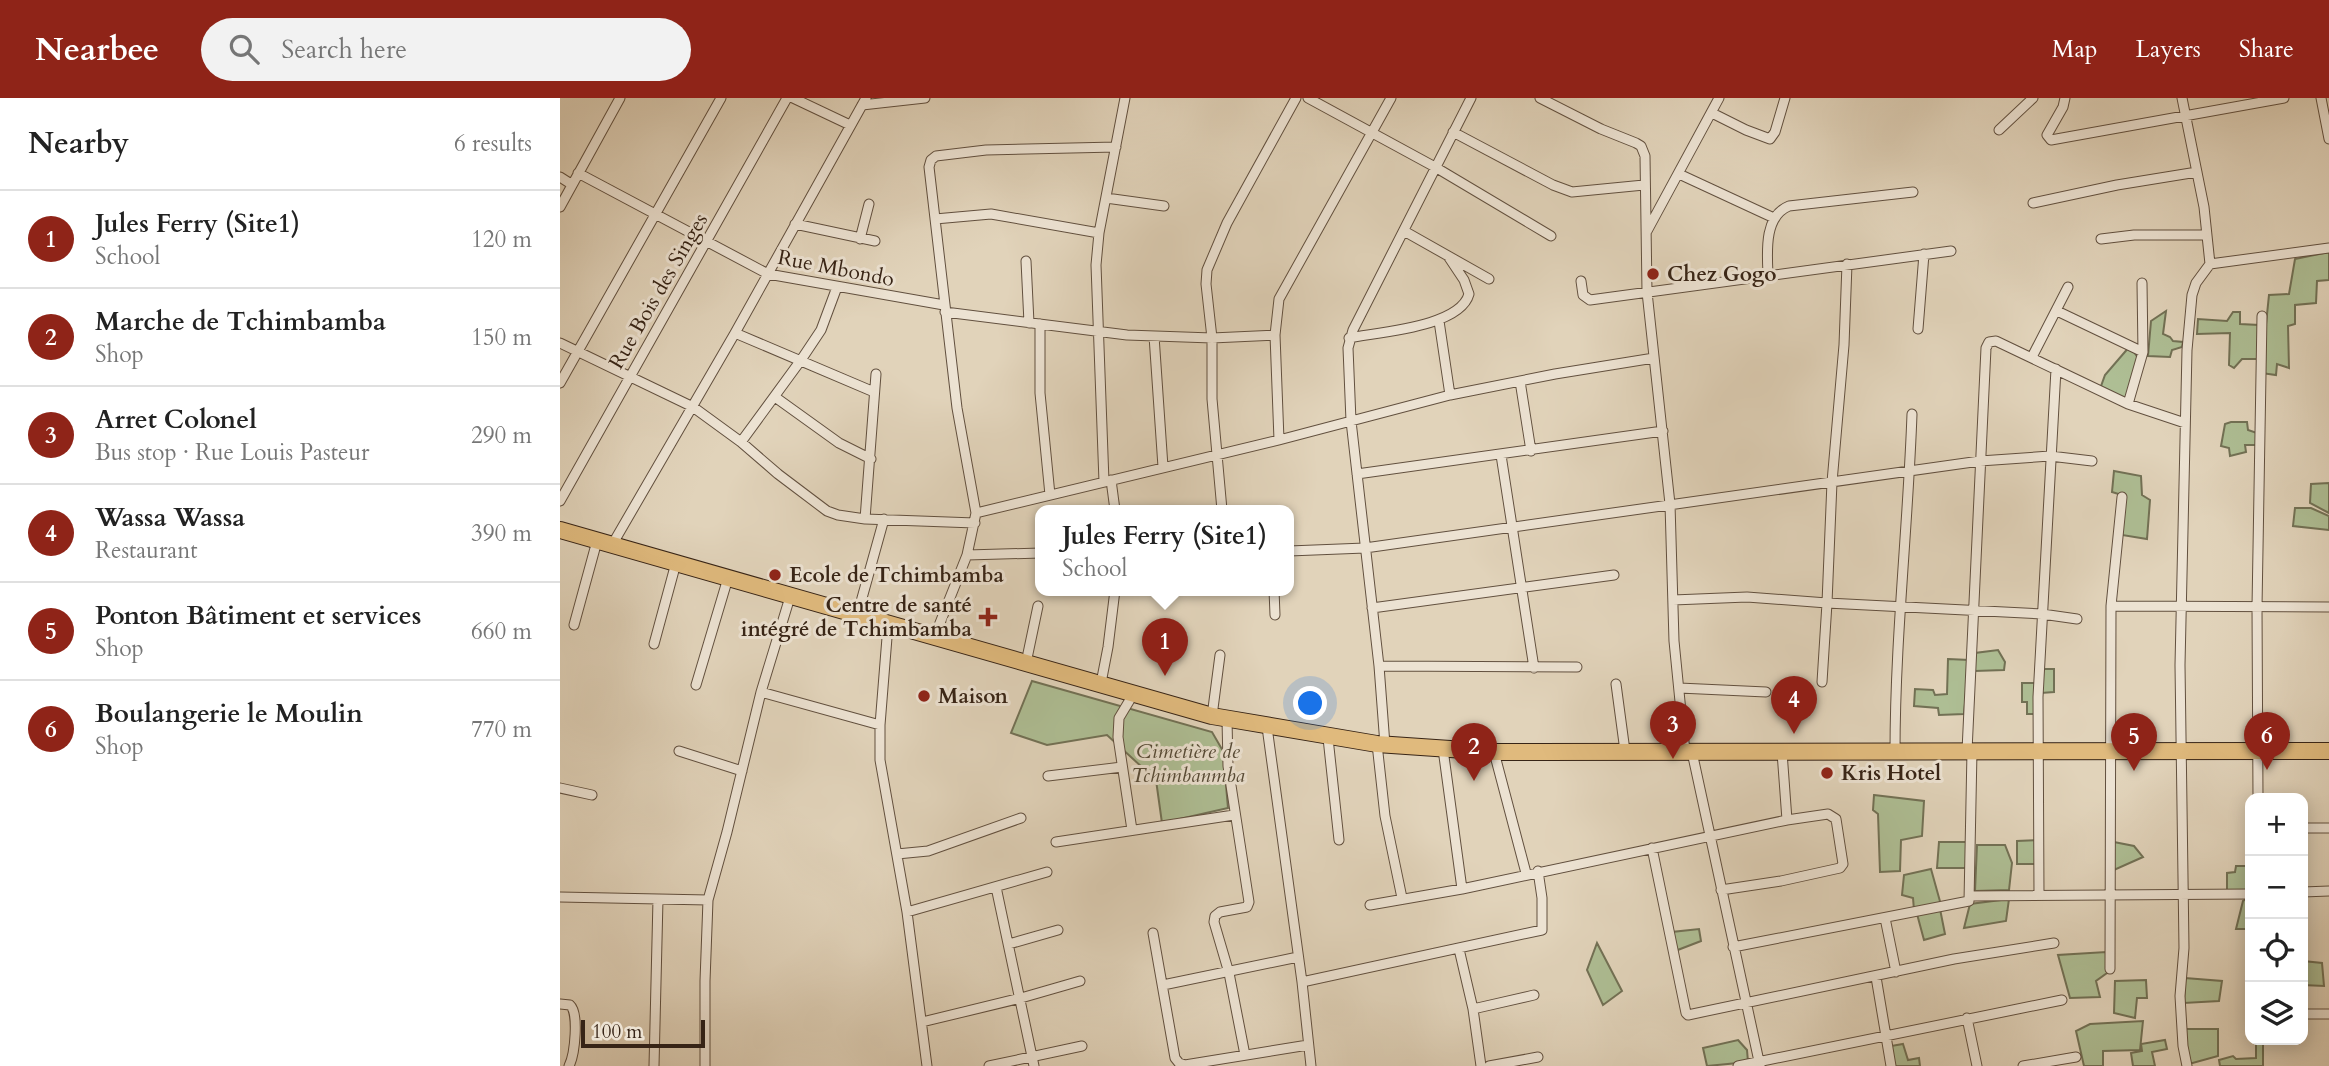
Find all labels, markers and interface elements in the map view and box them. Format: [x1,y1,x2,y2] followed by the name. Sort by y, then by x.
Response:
[201,18,691,81] search box
[35,27,159,72] text: Nearbee
[225,30,263,68] icon: search
[281,32,407,67] text: Search here
[2052,33,2098,66] text: Map
[2136,33,2201,66] text: Layers
[2239,33,2294,66] text: Share
[28,123,129,164] text: Nearby
[454,128,532,159] text: 6 results
[95,206,300,241] text: Jules Ferry (Site1)
[602,208,715,375] street label: Rue Bois des Singes
[45,224,57,255] text: 1
[471,224,532,255] text: 120 m
[95,241,160,272] text: School
[775,243,897,294] street label: Rue Mbondo
[1667,260,1777,289] place label: Chez Gogo
[1645,266,1661,282] marker: Chez Gogo
[95,304,386,339] text: Marche de Tchimbamba
[45,322,57,353] text: 2
[471,322,532,353] text: 150 m
[95,339,144,370] text: Shop
[95,402,257,437] text: Arret Colonel
[45,420,57,451] text: 3
[471,420,532,451] text: 290 m
[95,437,369,468] text: Bus stop · Rue Louis Pasteur
[95,500,245,535] text: Wassa Wassa
[1035,505,1294,596] popup
[45,518,57,549] text: 4
[471,518,532,549] text: 390 m
[1062,518,1267,553] text: Jules Ferry (Site1)
[95,535,198,566] text: Restaurant
[1062,553,1127,584] text: School
[789,561,1004,590] place label: Ecole de Tchimbamba
[767,567,783,583] marker: Ecole de Tchimbamba
[741,591,973,644] place label: Centre de santé intégré de Tchimbamba
[95,598,421,633] text: Ponton Bâtiment et services
[978,607,998,627] marker: Centre de santé intégré de Tchimbamba
[45,616,57,647] text: 5
[471,616,532,647] text: 660 m
[1142,618,1188,676] pin: 1
[95,633,144,664] text: Shop
[1771,676,1817,734] pin: 4
[938,682,1009,711] place label: Maison
[1293,686,1327,720] your location
[916,688,932,704] marker: Maison
[95,696,363,731] text: Boulangerie le Moulin
[1650,701,1696,759] pin: 3
[2244,712,2290,770] pin: 6
[2111,713,2157,771] pin: 5
[45,714,57,745] text: 6
[471,714,532,745] text: 770 m
[1451,723,1497,781] pin: 2
[95,731,144,762] text: Shop
[1131,737,1245,790] park label: Cimetière de Tchimbanmba
[1841,759,1941,788] place label: Kris Hotel
[1819,765,1835,781] marker: Kris Hotel
[2245,793,2308,1045] map controls
[2245,793,2308,856] button: +
[2245,856,2308,919] button: −
[2245,919,2308,982] button: locate
[2245,982,2308,1045] button: layers
[581,1017,705,1049] scale bar
[592,1019,642,1045] text: 100 m

